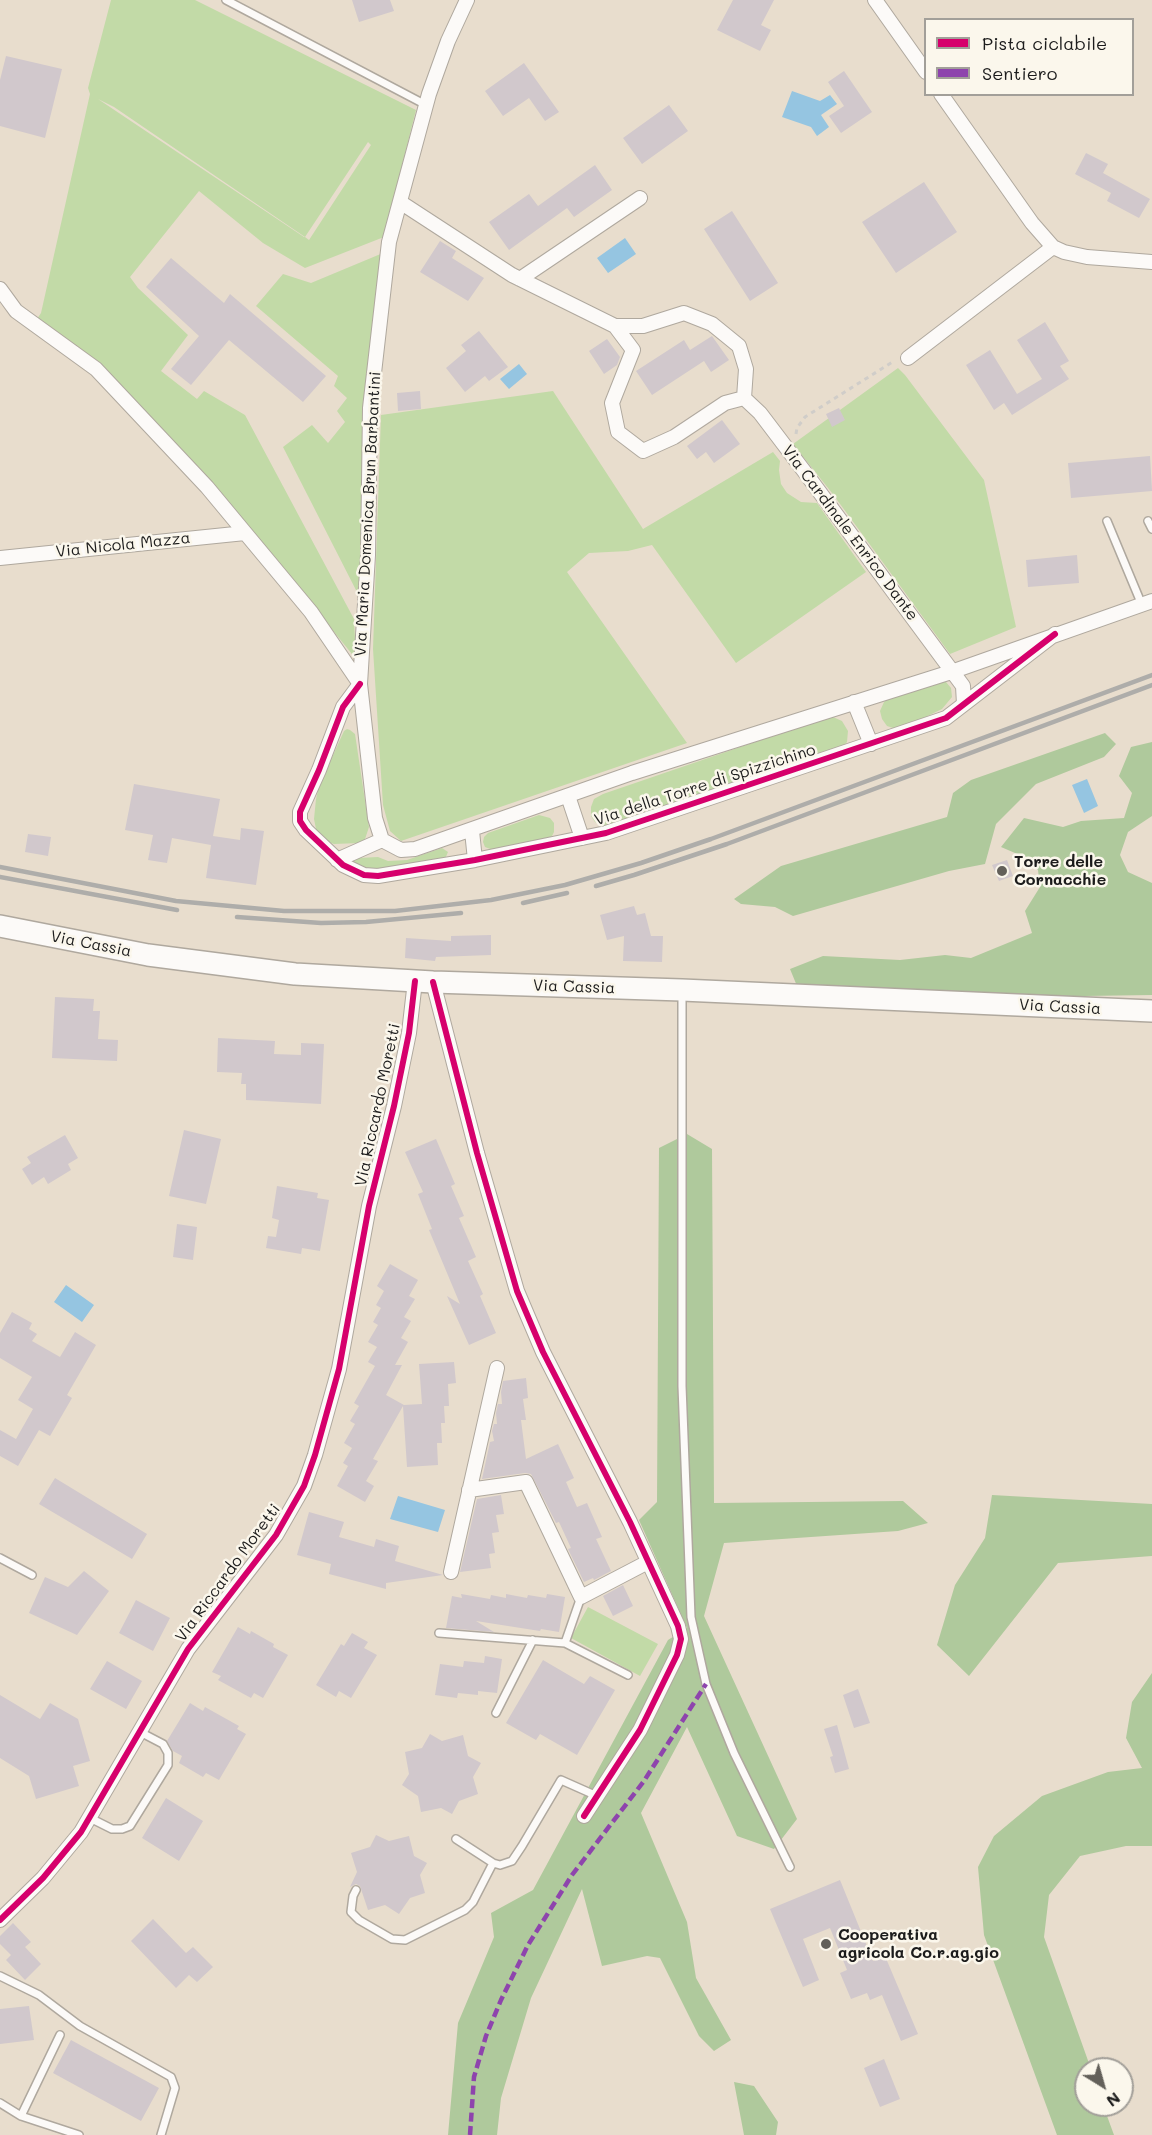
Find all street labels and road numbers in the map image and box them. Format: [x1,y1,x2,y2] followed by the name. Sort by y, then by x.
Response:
[351,371,385,657] street label: Via Maria Domenica Brun Barbantini
[778,442,922,624] street label: Via Cardinale Enrico Dante
[55,528,191,562] street label: Via Nicola Mazza
[592,740,818,830] street label: Via della Torre di Spizzichino
[49,927,133,961] street label: Via Cassia
[533,976,615,998] street label: Via Cassia
[1019,995,1101,1019] street label: Via Cassia
[351,1022,405,1188] street label: Via Riccardo Moretti
[171,1500,285,1646] street label: Via Riccardo Moretti

